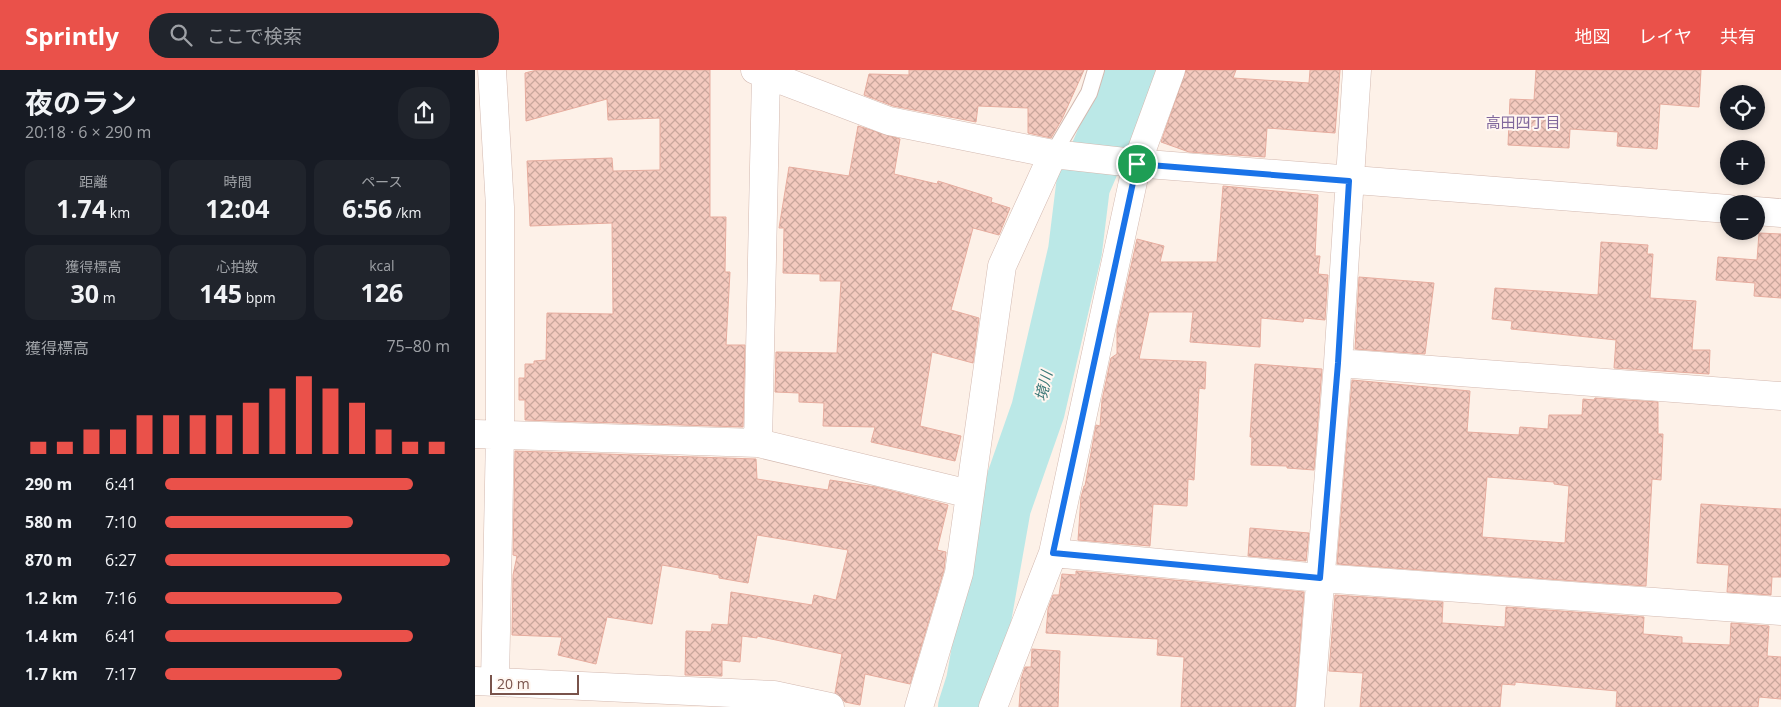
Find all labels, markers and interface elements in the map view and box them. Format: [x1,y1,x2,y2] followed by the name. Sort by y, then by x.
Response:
[149,13,499,58] search box
[25,19,119,52] text: Sprintly
[167,21,195,49] icon: search
[207,23,302,49] text: ここで検索
[1575,24,1611,48] text: 地図
[1639,24,1692,48] text: レイヤ
[1720,24,1756,48] text: 共有
[25,83,137,121] text: 夜のラン
[1720,85,1765,240] map controls
[1720,85,1765,130] button: locate
[398,87,450,139] button: share
[1485,112,1561,132] district label: 高田四丁目
[25,121,151,143] text: 20:18 · 6 × 290 m
[1720,140,1765,185] button: +
[1116,143,1158,185] pin
[1123,150,1151,178] icon: arrive
[79,172,107,191] text: 距離
[223,172,251,191] text: 時間
[361,172,402,191] text: ペース
[56,191,106,225] text: 1.74
[205,191,270,225] text: 12:04
[342,191,392,225] text: 6:56
[1720,195,1765,240] button: −
[106,203,130,222] text: km
[392,203,421,222] text: /km
[369,256,395,275] text: kcal
[65,257,121,276] text: 獲得標高
[216,257,258,276] text: 心拍数
[360,275,403,309] text: 126
[71,276,99,310] text: 30
[199,276,242,310] text: 145
[99,288,116,307] text: m
[242,288,276,307] text: bpm
[386,335,450,357] text: 75–80 m
[25,337,89,359] text: 獲得標高
[1030,367,1057,403] water label: 境川
[25,473,72,495] text: 290 m
[105,473,137,495] text: 6:41
[25,511,72,533] text: 580 m
[105,511,137,533] text: 7:10
[25,549,72,571] text: 870 m
[105,549,137,571] text: 6:27
[25,587,78,609] text: 1.2 km
[105,587,137,609] text: 7:16
[25,625,78,647] text: 1.4 km
[105,625,137,647] text: 6:41
[25,663,78,685] text: 1.7 km
[105,663,137,685] text: 7:17
[490,672,579,695] scale bar
[497,674,530,693] text: 20 m

